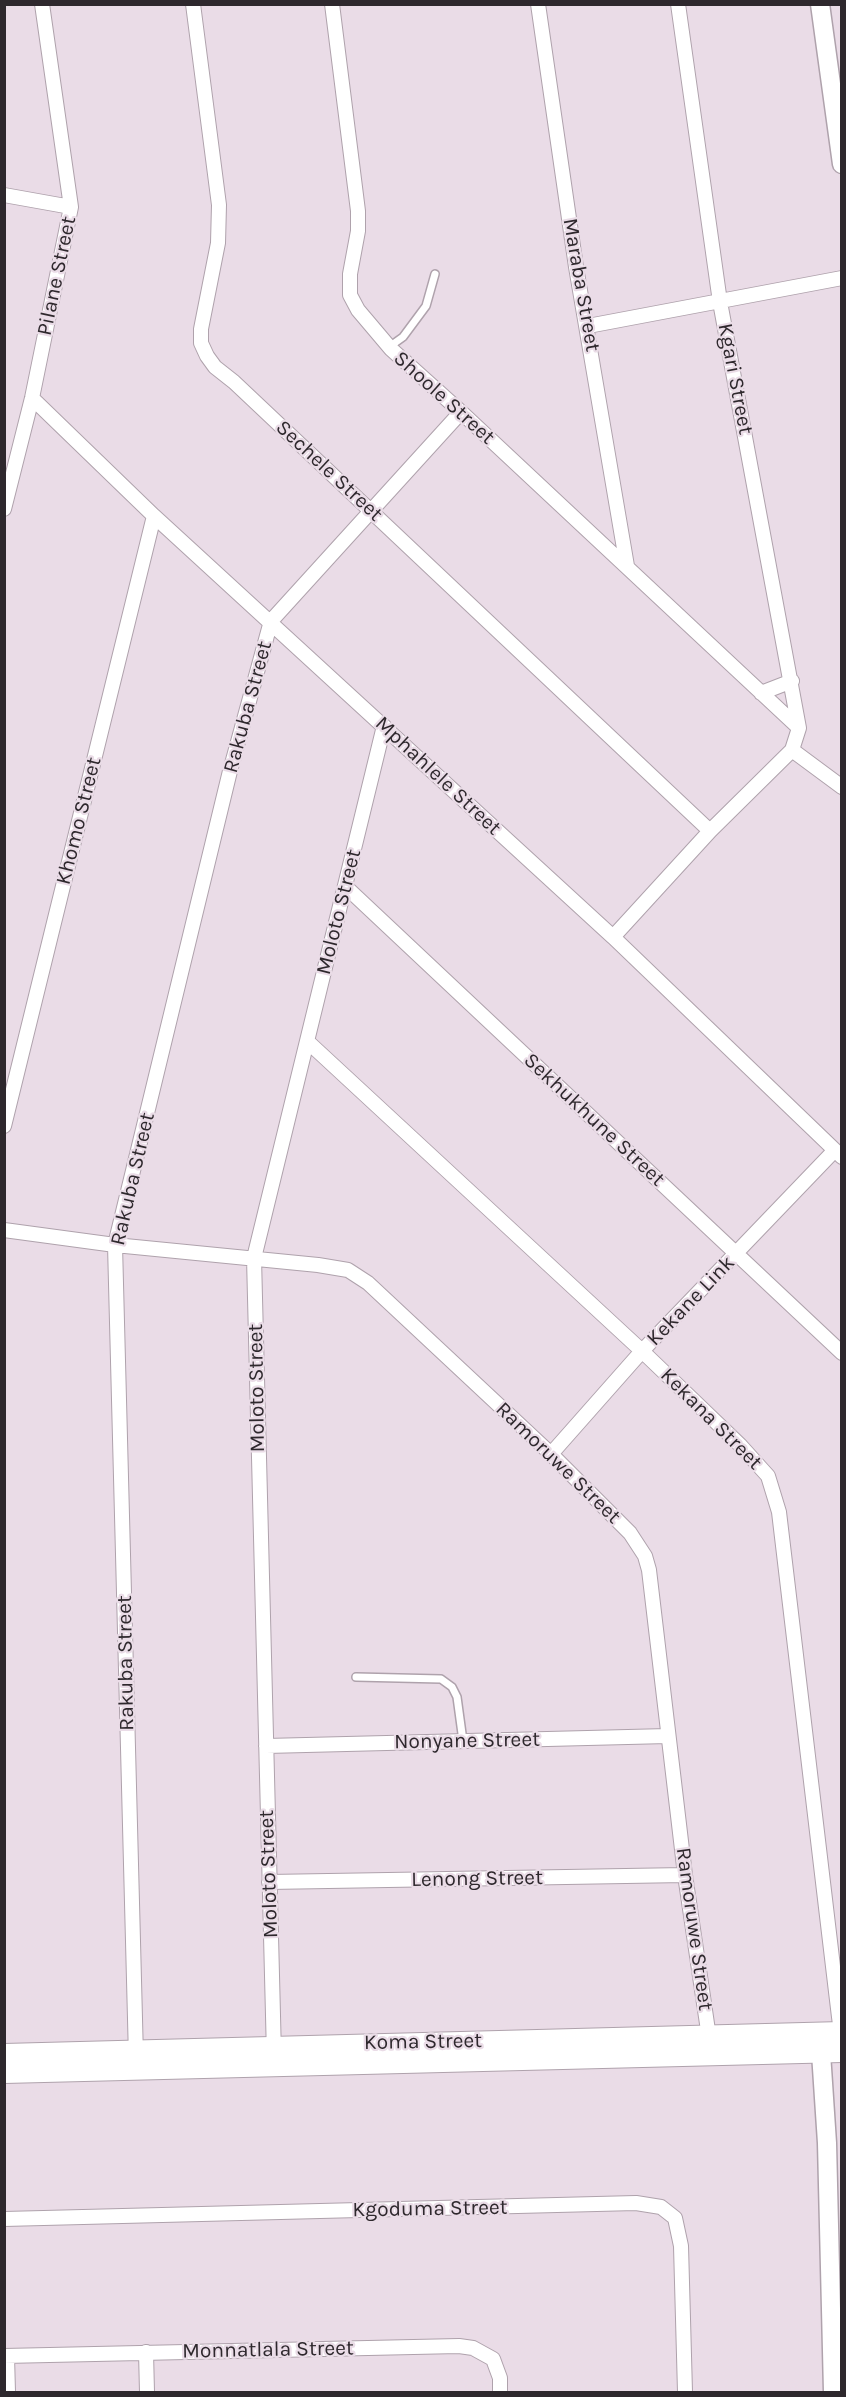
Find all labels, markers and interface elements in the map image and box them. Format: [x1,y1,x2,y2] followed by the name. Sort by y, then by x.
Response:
[32,214,82,338] street label: Pilane Street
[557,216,605,354] street label: Maraba Street
[712,321,758,437] street label: Kgari Street
[388,346,500,450] street label: Shoole Street
[270,415,388,527] street label: Sechele Street
[218,638,278,776] street label: Rakuba Street
[370,711,506,841] street label: Mphahlele Street
[51,755,107,887] street label: Khomo Street
[311,847,367,977] street label: Moloto Street
[518,1048,670,1192] street label: Sekhukhune Street
[105,1110,161,1248] street label: Rakuba Street
[642,1251,740,1351] street label: Kekane Link
[243,1323,271,1453] street label: Moloto Street
[655,1363,767,1475] street label: Kekana Street
[490,1397,626,1529] street label: Ramoruwe Street
[112,1595,140,1731] street label: Rakuba Street
[394,1727,540,1755] street label: Nonyane Street
[254,1809,284,1939] street label: Moloto Street
[670,1846,718,2012] street label: Ramoruwe Street
[411,1865,543,1893] street label: Lenong Street
[364,2028,482,2056] street label: Koma Street
[352,2195,508,2223] street label: Kgoduma Street
[182,2336,354,2364] street label: Monnatlala Street

